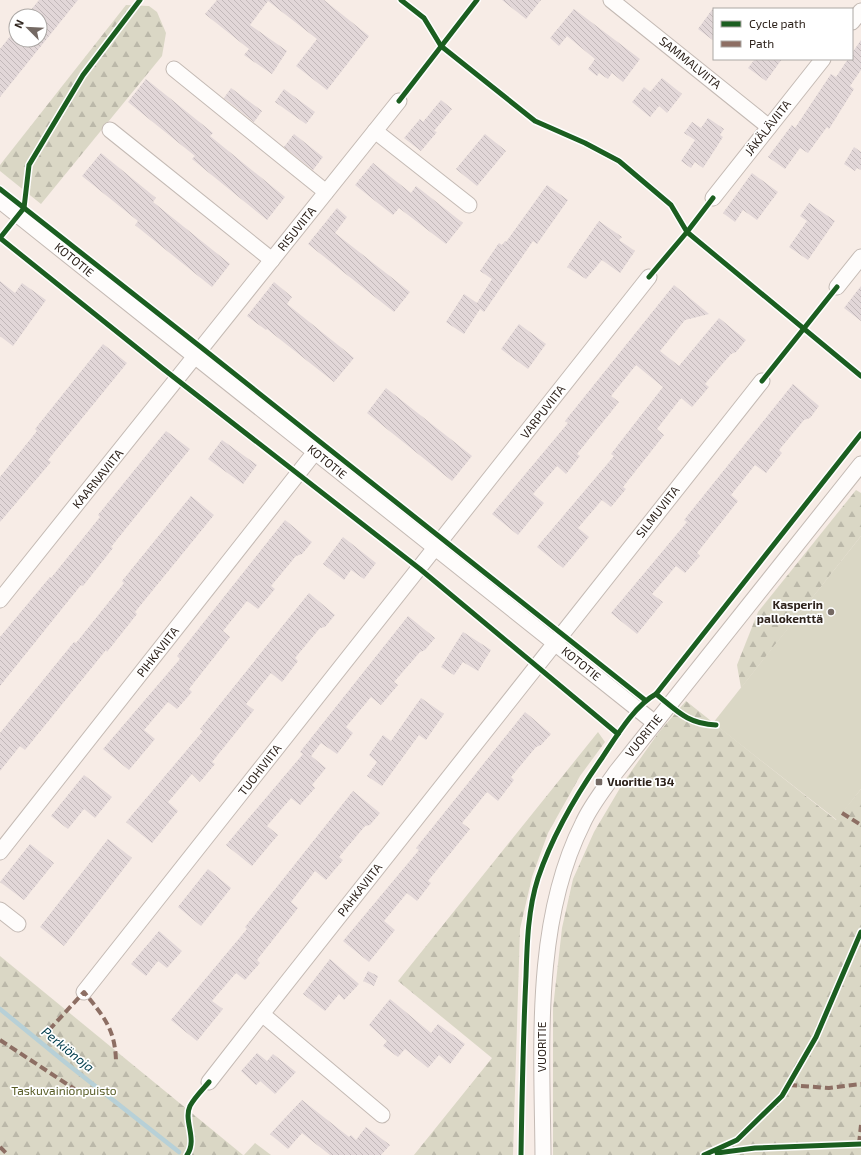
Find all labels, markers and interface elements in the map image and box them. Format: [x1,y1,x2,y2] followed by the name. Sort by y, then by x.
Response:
[8,8,48,48] north arrow
[713,8,853,60] legend
[749,16,806,30] text: Cycle path
[11,17,26,30] text: N
[657,33,725,92] street label: SAMMALVIITA
[749,36,774,50] text: Path
[741,96,794,158] street label: JÄKÄLÄVIITA
[274,203,319,253] street label: RISUVIITA
[52,239,97,279] street label: KOTOTIE
[517,381,568,441] street label: VARPUVIITA
[305,441,350,481] street label: KOTOTIE
[69,445,126,511] street label: KAARNAVIITA
[633,482,682,540] street label: SILMUVIITA
[757,597,823,625] place label: Kasperin pallokenttä
[826,607,836,617] marker: Kasperin pallokenttä
[133,623,181,679] street label: PIHKAVIITA
[559,643,604,683] street label: KOTOTIE
[622,711,665,759] street label: VUORITIE
[235,740,284,798] street label: TUOHIVIITA
[607,774,675,788] place label: Vuoritie 134
[594,777,604,787] marker: Vuoritie 134
[334,860,385,919] street label: PAHKAVIITA
[534,1021,548,1072] street label: VUORITIE
[39,1023,97,1075] water label: Perkiönoja
[11,1083,117,1097] park label: Taskuvainionpuisto

